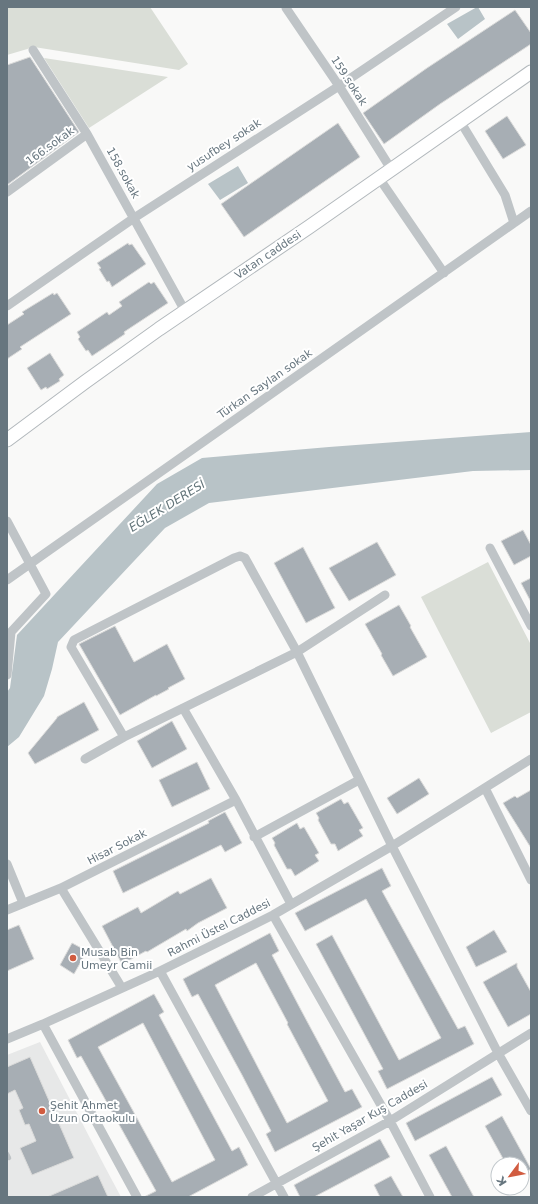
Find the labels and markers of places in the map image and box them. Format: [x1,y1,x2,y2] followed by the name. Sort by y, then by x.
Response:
[81,946,152,972] place label: Musab Bin Umeyr Camii
[68,953,78,963] marker: Musab Bin Umeyr Camii
[50,1099,135,1125] place label: Şehit Ahmet Uzun Ortaokulu
[37,1106,47,1116] marker: Şehit Ahmet Uzun Ortaokulu

